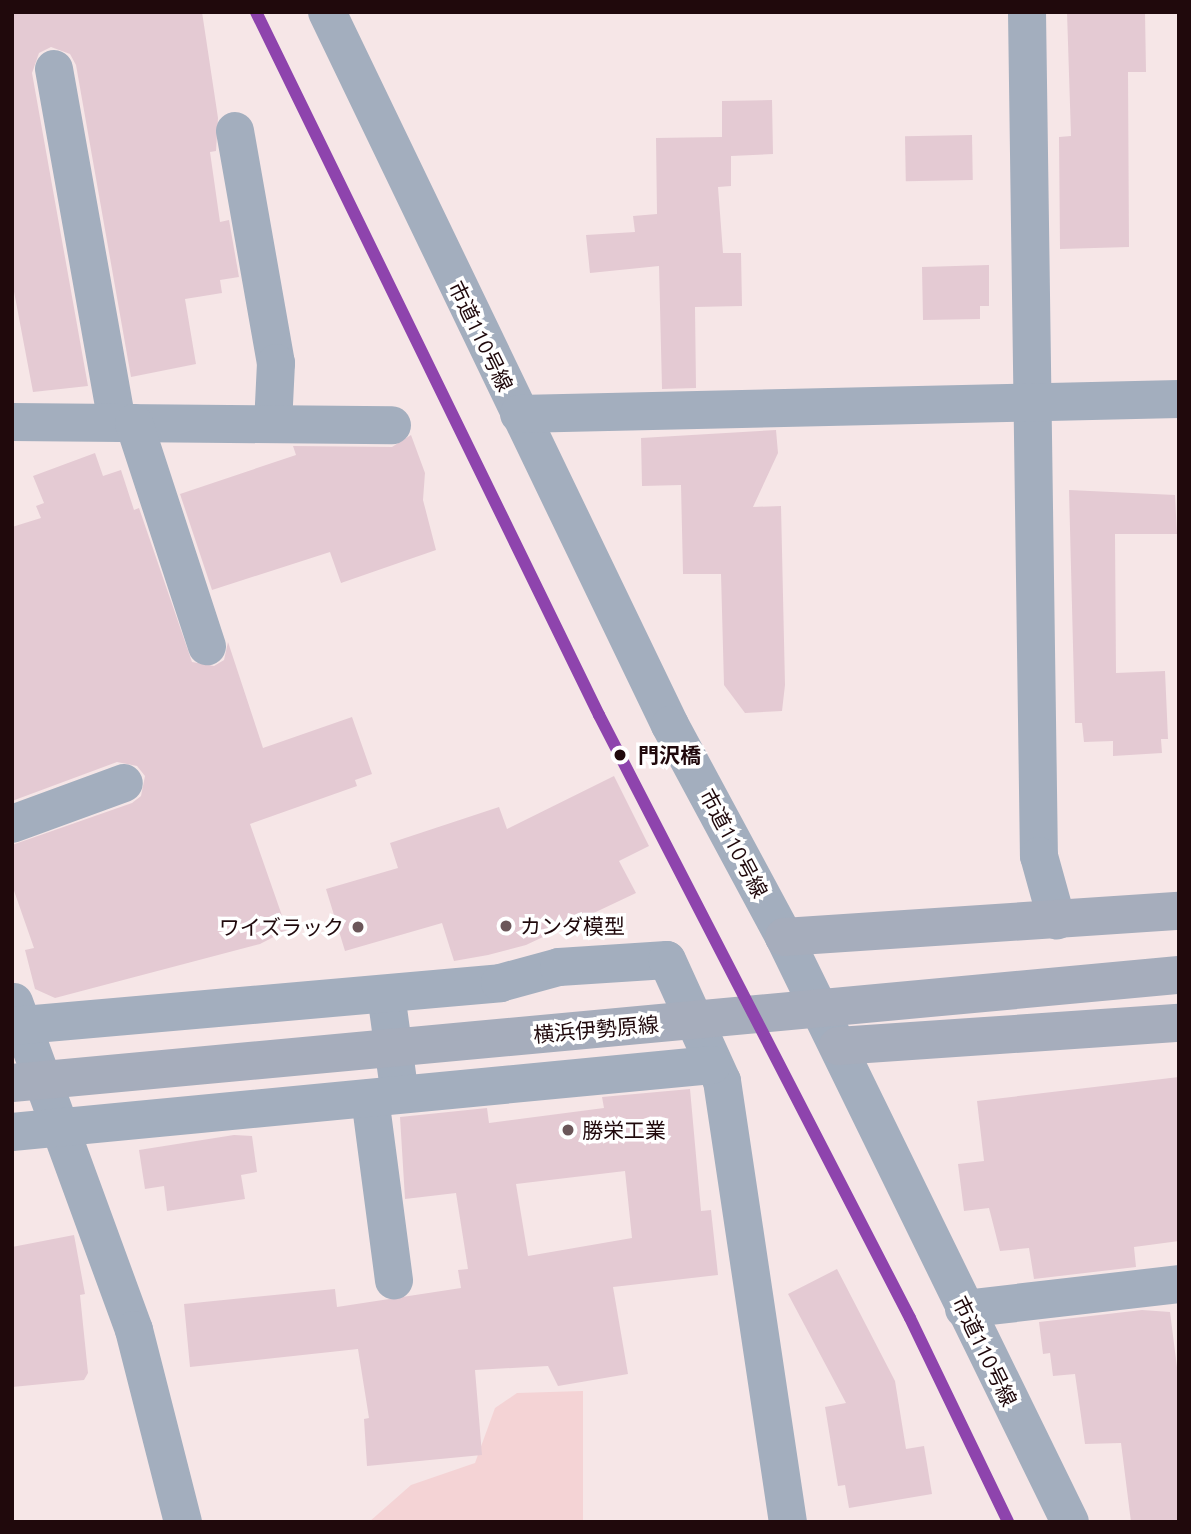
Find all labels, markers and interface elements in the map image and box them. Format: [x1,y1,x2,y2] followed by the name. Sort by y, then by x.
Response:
[443,277,519,395] street label: 市道110号線
[638,742,701,768] place label: 門沢橋
[608,743,632,767] marker: 門沢橋
[695,784,773,902] street label: 市道110号線
[520,913,625,939] place label: カンダ模型
[218,914,344,940] place label: ワイズラック
[498,918,514,934] marker: カンダ模型
[350,919,366,935] marker: ワイズラック
[532,1011,660,1047] street label: 横浜伊勢原線
[582,1117,666,1143] place label: 勝栄工業
[560,1122,576,1138] marker: 勝栄工業
[947,1292,1023,1410] street label: 市道110号線

